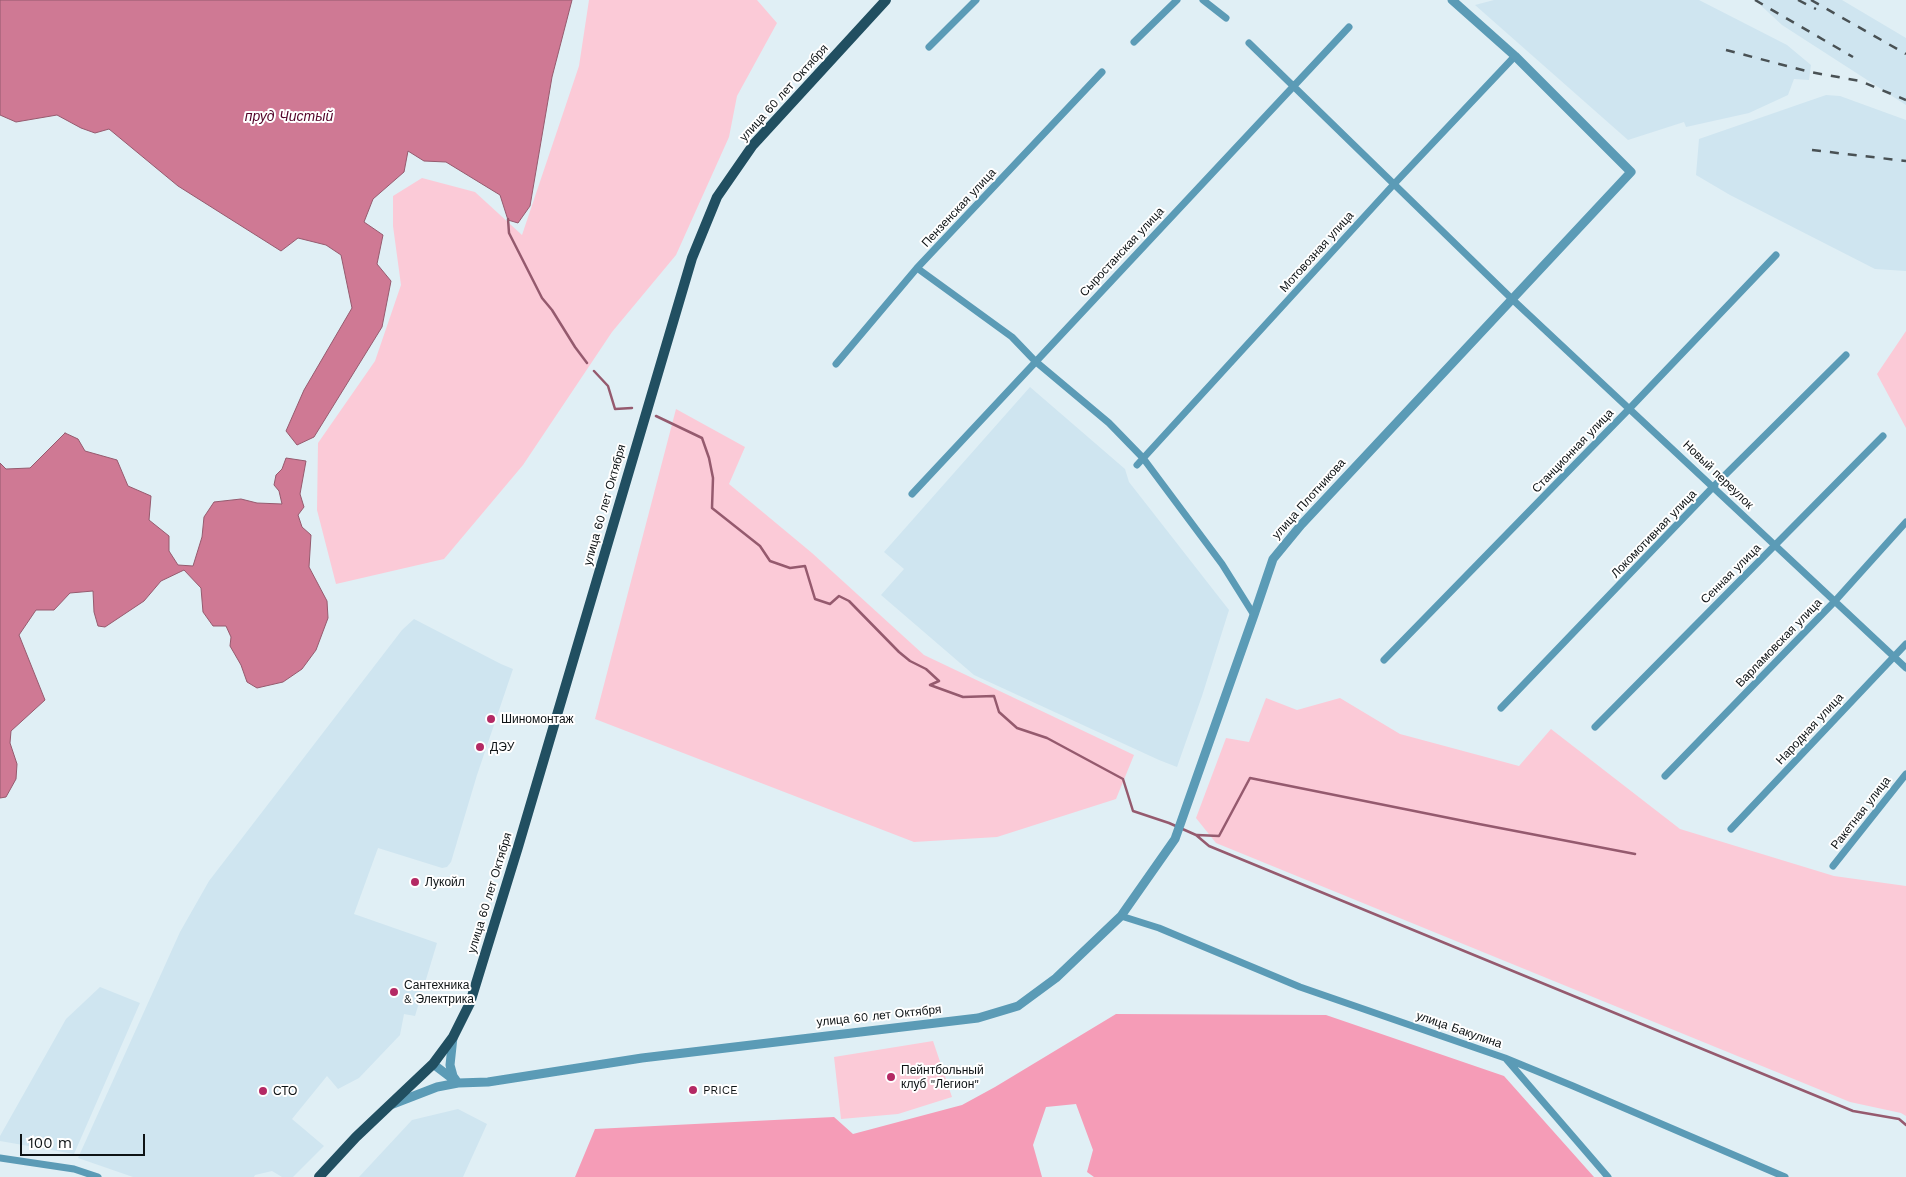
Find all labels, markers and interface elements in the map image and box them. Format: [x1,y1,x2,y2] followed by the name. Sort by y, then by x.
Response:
[737,42,831,144] street label: улица 60 лет Октября
[245,109,333,125] water label: пруд Чистый
[919,166,999,250] street label: Пензенская улица
[1077,204,1167,300] street label: Сыростанская улица
[1277,209,1357,295] street label: Мотовозная улица
[1529,406,1617,496] street label: Станционная улица
[1680,438,1756,512] street label: Новый переулок
[581,443,629,567] street label: улица 60 лет Октября
[1269,456,1349,542] street label: улица Плотникова
[1608,487,1700,581] street label: Локомотивная улица
[1698,541,1764,607] street label: Сенная улица
[1733,596,1825,690] street label: Варламовская улица
[1773,690,1847,768] street label: Народная улица
[501,712,574,726] place label: Шиномонтаж
[485,713,497,725] marker: Шиномонтаж
[490,740,514,754] place label: ДЭУ
[474,741,486,753] marker: ДЭУ
[1828,774,1894,852] street label: Ракетная улица
[465,831,515,955] street label: улица 60 лет Октября
[425,875,465,889] place label: Лукойл
[409,876,421,888] marker: Лукойл
[404,978,474,1006] place label: Сантехника & Электрика
[388,986,400,998] marker: Сантехника & Электрика
[816,1002,942,1030] street label: улица 60 лет Октября
[1414,1009,1504,1051] street label: улица Бакулина
[901,1063,984,1091] place label: Пейнтбольный клуб "Легион"
[885,1071,897,1083] marker: Пейнтбольный клуб "Легион"
[703,1083,738,1097] place label: PRICE
[273,1084,297,1098] place label: СТО
[687,1084,699,1096] marker: PRICE
[257,1085,269,1097] marker: СТО
[22,1124,148,1156] scale bar
[28,1134,72,1152] text: 100 m

